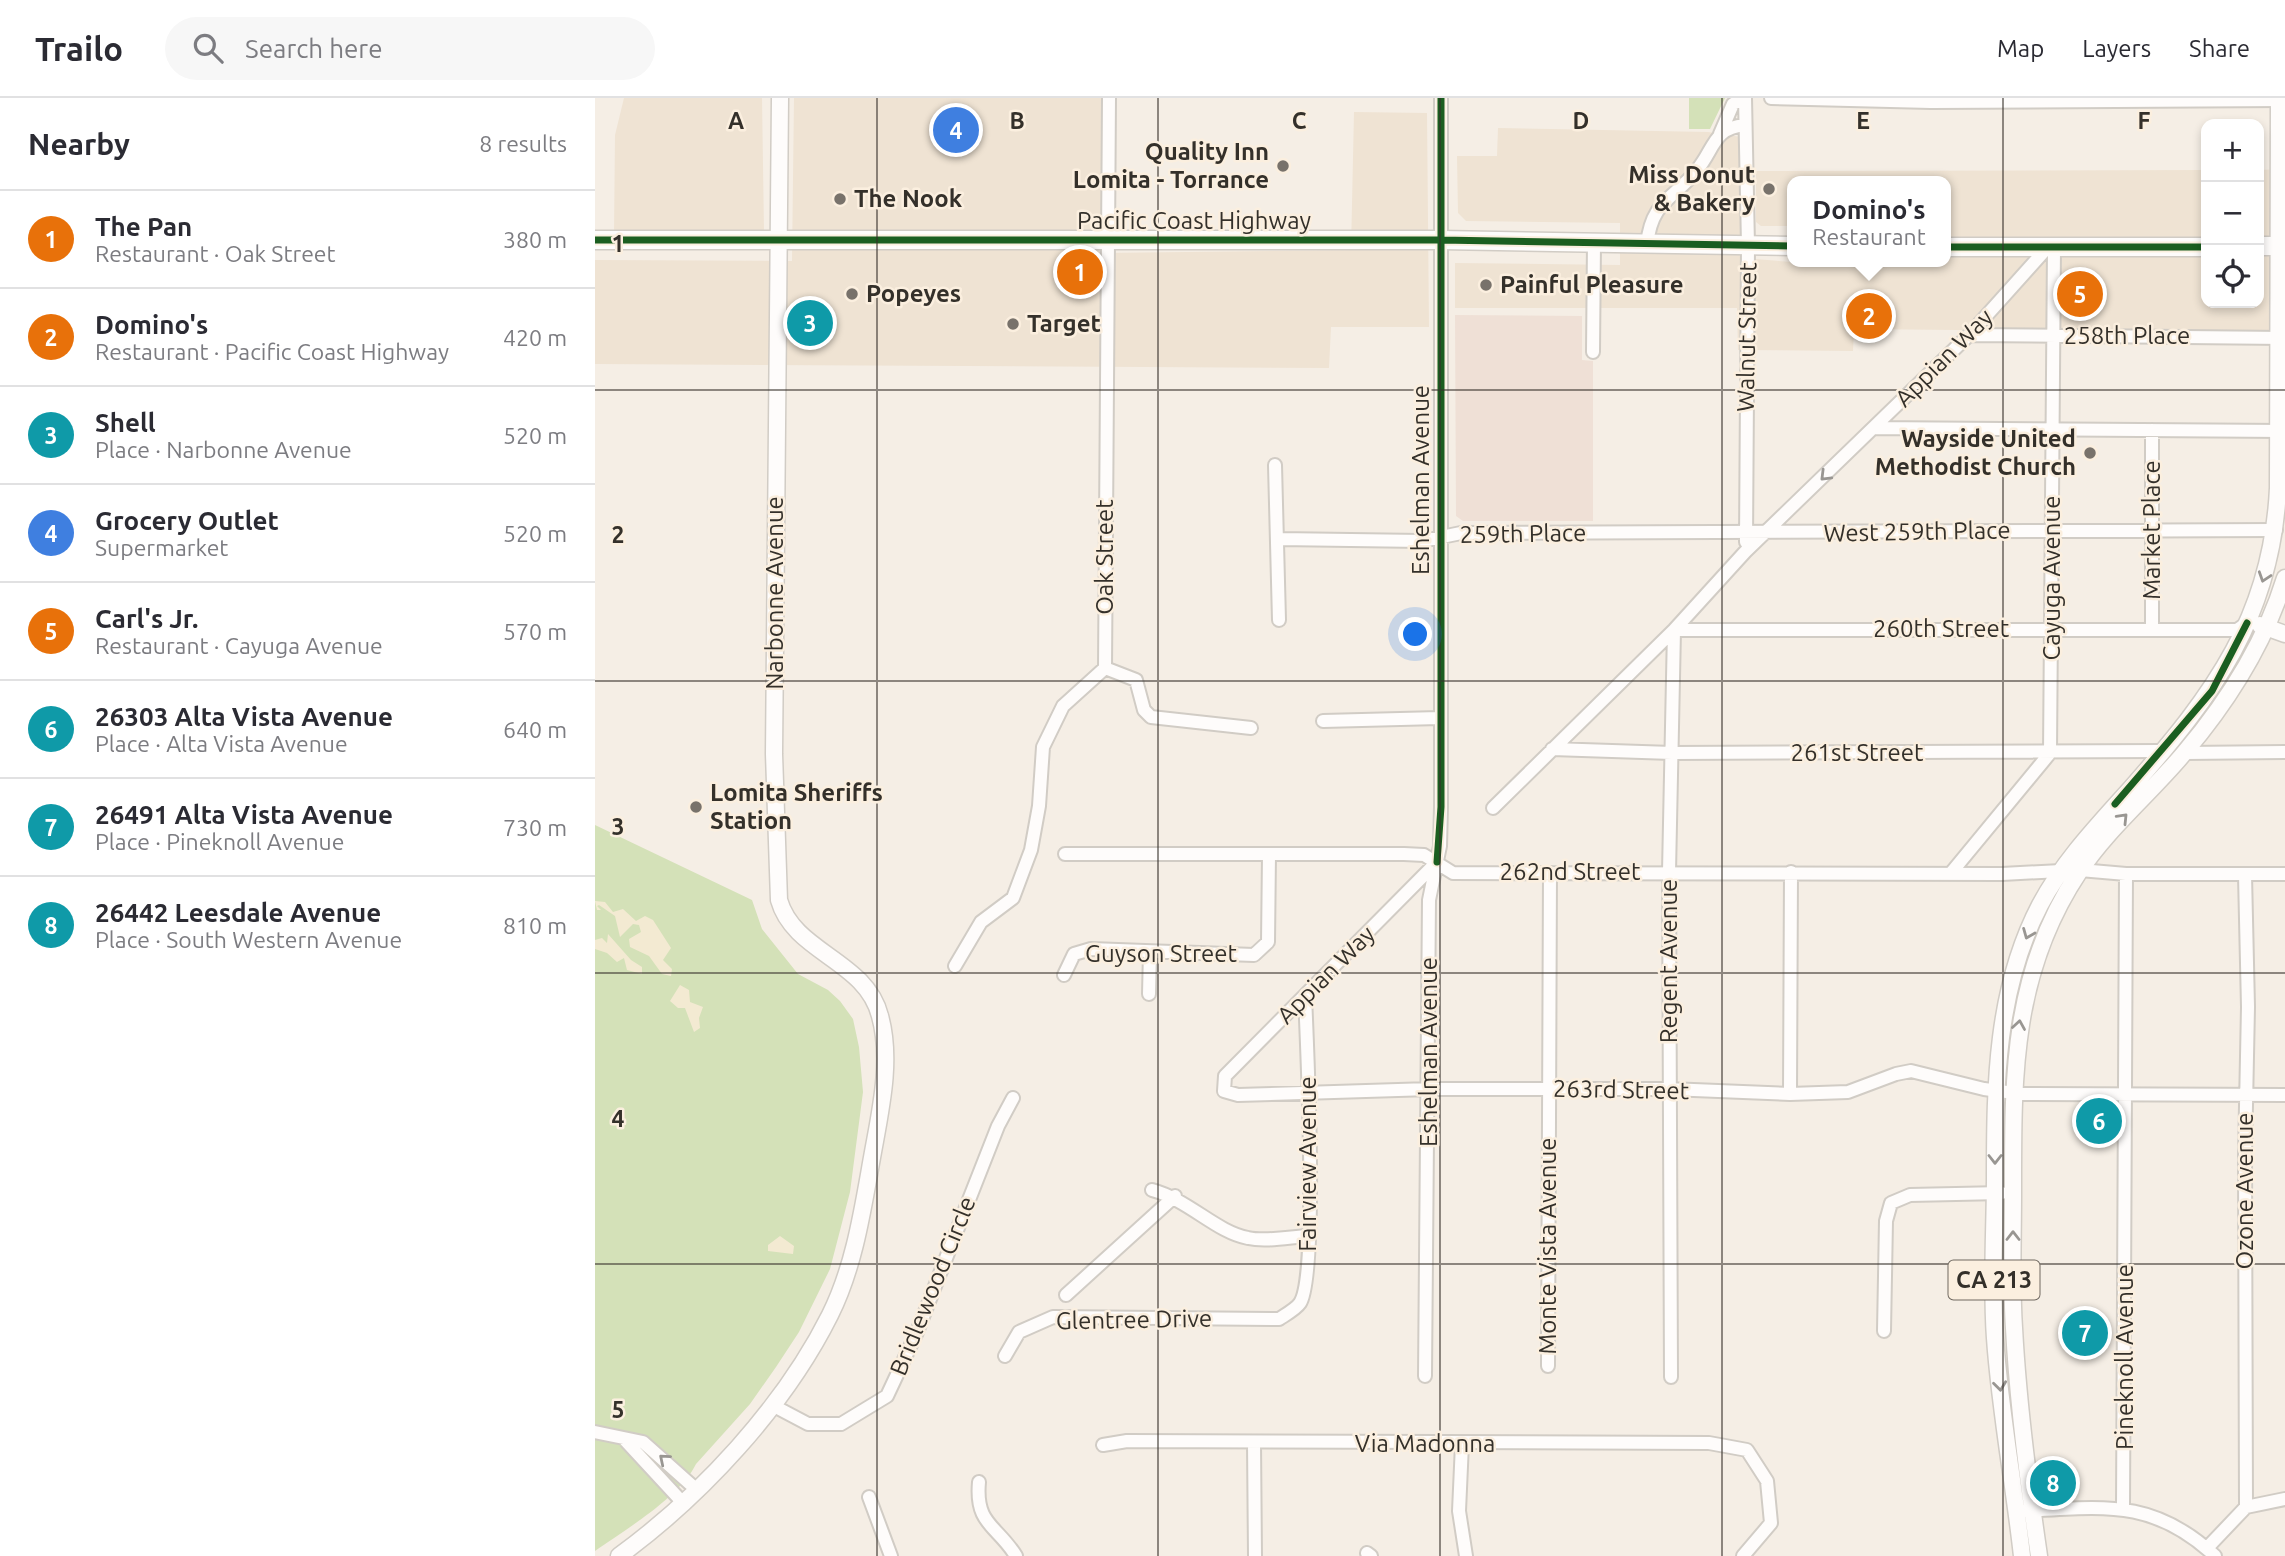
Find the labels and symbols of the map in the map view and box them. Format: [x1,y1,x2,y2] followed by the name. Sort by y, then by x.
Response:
[933,104,979,156] pin: 4
[728,108,744,133] text: A
[1009,108,1025,133] text: B
[1292,108,1307,133] text: C
[1573,108,1589,133] text: D
[1856,108,1870,133] text: E
[2138,108,2151,133] text: F
[1073,138,1269,193] place label: Quality Inn Lomita - Torrance
[1275,158,1291,174] marker: Quality Inn Lomita - Torrance
[1628,161,1755,216] place label: Miss Donut & Bakery
[1761,181,1777,197] marker: Miss Donut & Bakery
[854,185,963,212] place label: The Nook
[832,191,848,207] marker: The Nook
[1077,207,1311,234] street label: Pacific Coast Highway
[612,231,624,256] text: 1
[1057,246,1103,298] pin: 1
[1732,261,1761,412] street label: Walnut Street
[2057,268,2103,320] pin: 5
[1500,271,1684,298] place label: Painful Pleasure
[1478,277,1494,293] marker: Painful Pleasure
[866,280,961,307] place label: Popeyes
[844,286,860,302] marker: Popeyes
[1846,290,1892,342] pin: 2
[787,297,833,349] pin: 3
[1889,303,1998,412] street label: Appian Way
[1027,310,1101,337] place label: Target
[1005,316,1021,332] marker: Target
[2064,322,2190,349] street label: 258th Place
[1407,385,1434,575] street label: Eshelman Avenue
[1875,425,2076,480] place label: Wayside United Methodist Church
[2082,445,2098,461] marker: Wayside United Methodist Church
[2138,460,2165,600] street label: Market Place
[1820,468,1833,481] one-way arrow
[761,496,788,690] street label: Narbonne Avenue
[2038,496,2065,660] street label: Cayuga Avenue
[1091,499,1118,615] street label: Oak Street
[1823,516,2011,547] street label: West 259th Place
[1459,519,1587,548] street label: 259th Place
[612,522,624,547] text: 2
[2257,571,2272,583] one-way arrow
[1873,615,2010,642] street label: 260th Street
[1398,617,1432,651] your location
[1791,739,1924,766] street label: 261st Street
[710,779,883,834] place label: Lomita Sheriffs Station
[688,799,704,815] marker: Lomita Sheriffs Station
[2115,813,2128,826] one-way arrow
[612,814,624,839] text: 3
[1500,858,1641,885] street label: 262nd Street
[1655,879,1682,1043] street label: Regent Avenue
[1271,920,1380,1029] street label: Appian Way
[2023,927,2037,939] one-way arrow
[1085,940,1237,967] street label: Guyson Street
[1415,957,1442,1147] street label: Eshelman Avenue
[2011,1019,2026,1031] one-way arrow
[1553,1075,1690,1104] street label: 263rd Street
[1294,1076,1321,1252] street label: Fairview Avenue
[2076,1095,2122,1147] pin: 6
[612,1106,625,1131] text: 4
[2231,1113,2258,1269] street label: Ozone Avenue
[1534,1137,1561,1355] street label: Monte Vista Avenue
[1987,1154,2003,1164] one-way arrow
[884,1193,981,1379] street label: Bridlewood Circle
[2005,1231,2021,1241] one-way arrow
[1949,1260,2039,1300] road number: CA 213
[2111,1264,2138,1450] street label: Pineknoll Avenue
[1056,1305,1212,1334] street label: Glentree Drive
[2062,1307,2108,1359] pin: 7
[1993,1380,2008,1392] one-way arrow
[612,1397,624,1422] text: 5
[1355,1430,1495,1457] street label: Via Madonna
[659,1455,672,1467] one-way arrow
[2030,1457,2076,1509] pin: 8

